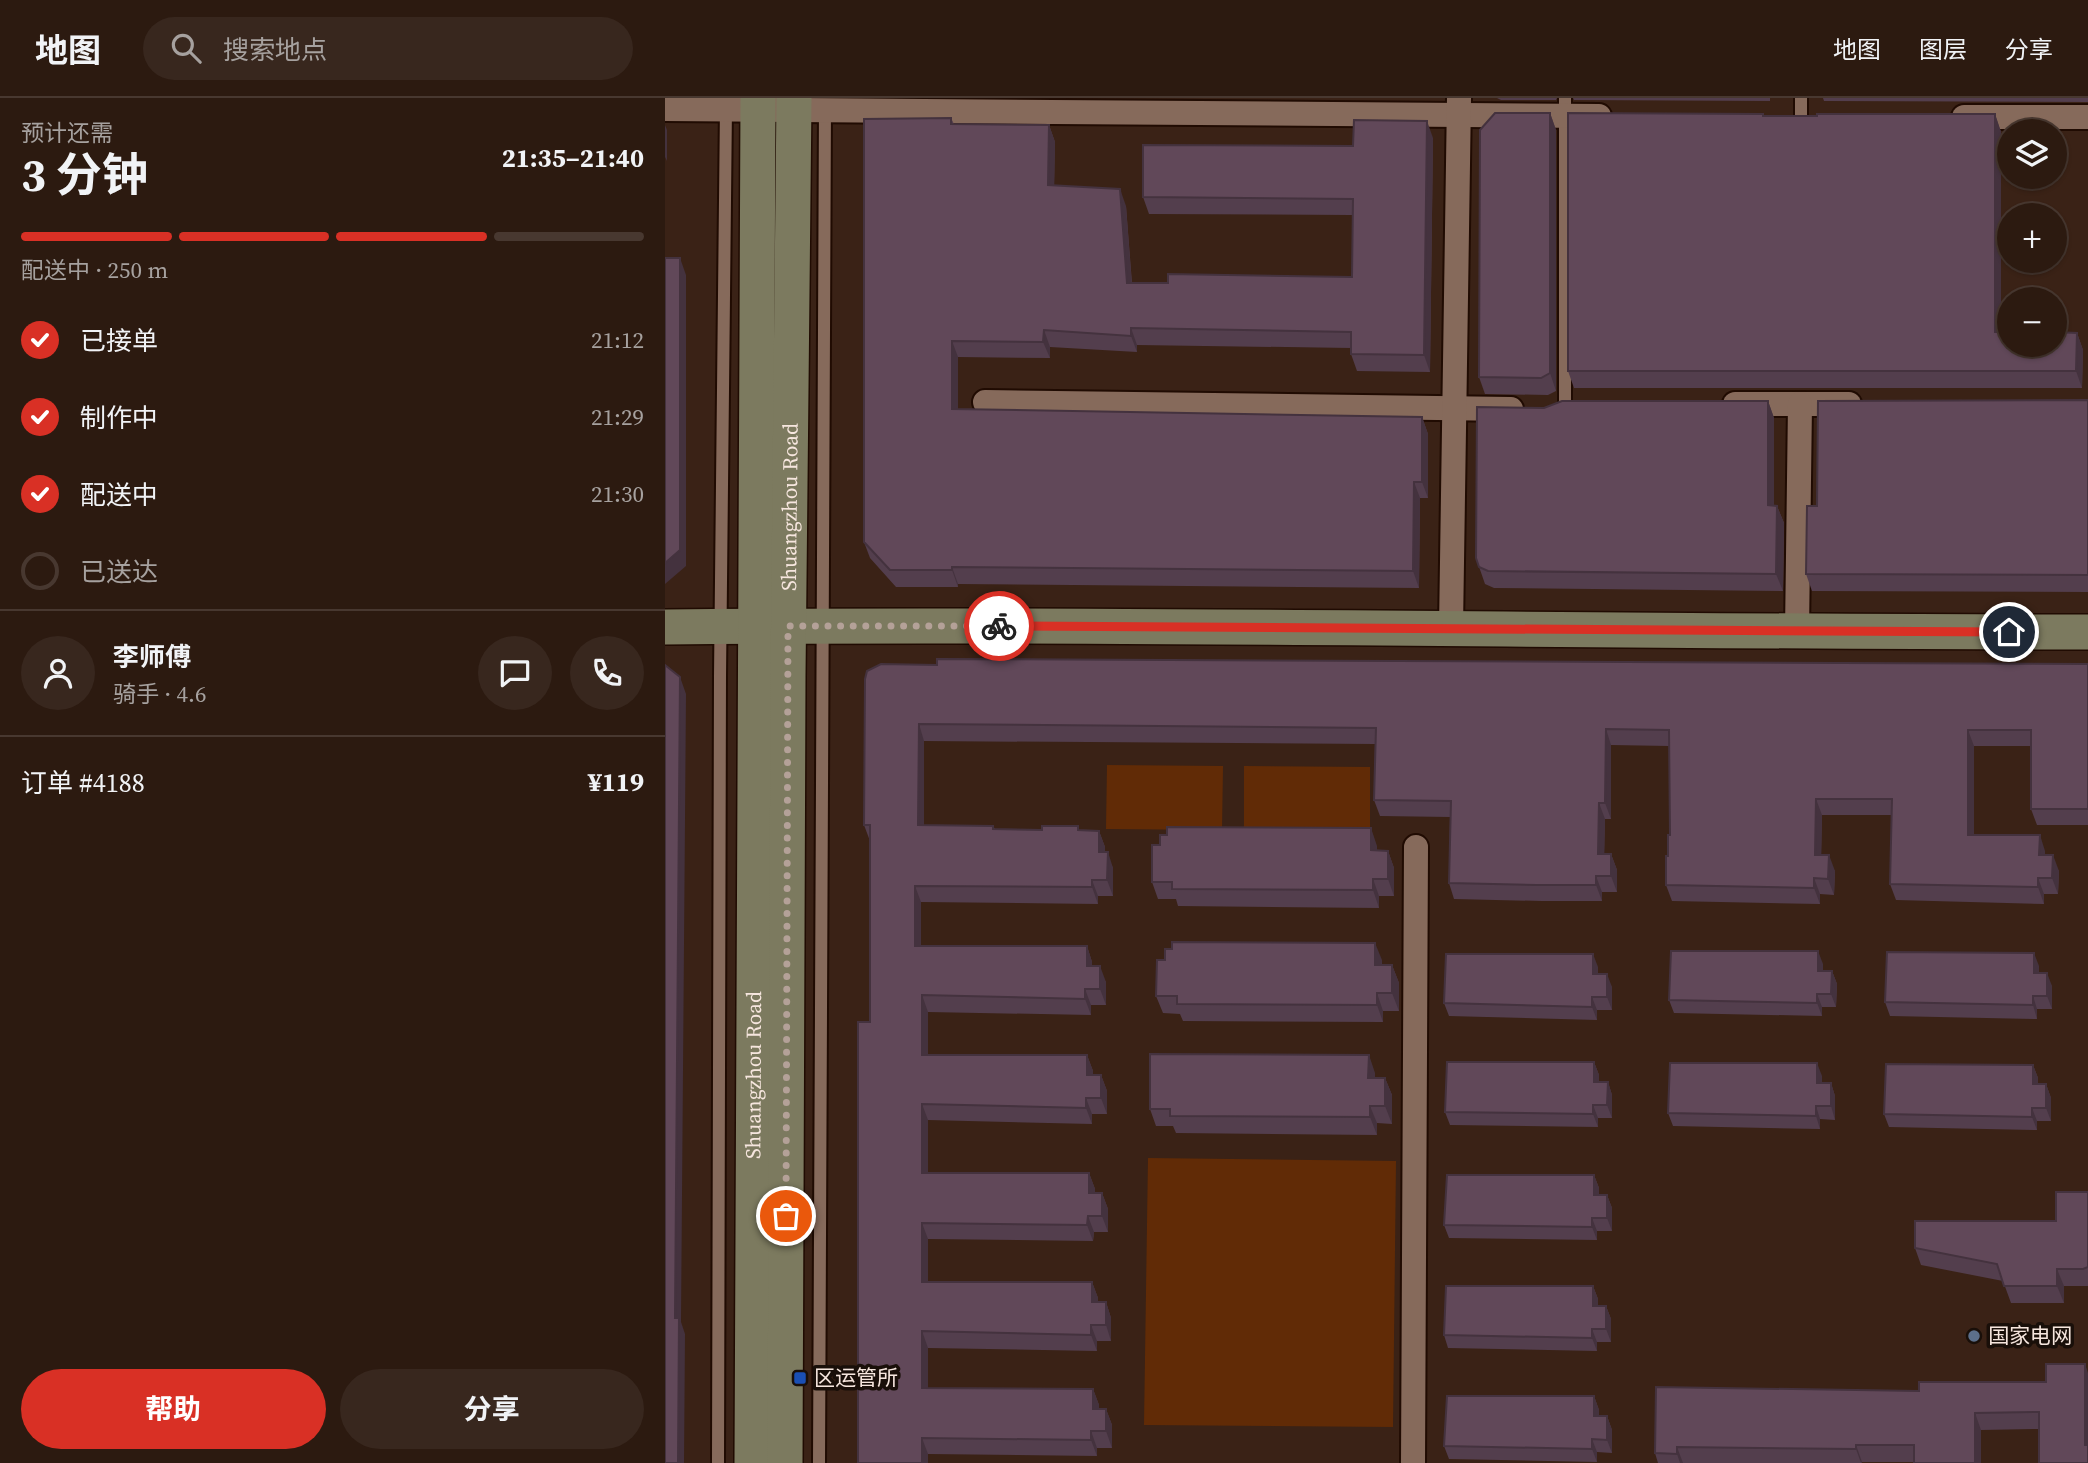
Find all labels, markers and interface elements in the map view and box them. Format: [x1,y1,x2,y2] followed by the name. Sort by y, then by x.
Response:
[143,17,633,80] search box
[35,28,101,73] text: 地图
[167,29,205,67] icon: search
[223,32,327,68] text: 搜索地点
[1833,33,1881,66] text: 地图
[1919,33,1967,66] text: 图层
[2005,33,2053,66] text: 分享
[21,117,113,149] text: 预计还需
[1997,119,2067,357] map controls
[1997,119,2067,189] button: layers
[502,140,644,176] text: 21:35–21:40
[21,143,148,206] text: 3 分钟
[1997,203,2067,273] button: +
[21,254,168,286] text: 配送中 · 250 m
[1997,287,2067,357] button: −
[21,321,59,359] icon: check
[80,323,158,359] text: 已接单
[591,324,644,356] text: 21:12
[21,398,59,436] icon: check
[80,400,158,436] text: 制作中
[591,401,644,433] text: 21:29
[774,423,805,591] street label: Shuangzhou Road
[21,475,59,513] icon: check
[80,477,158,513] text: 配送中
[591,478,644,510] text: 21:30
[80,554,158,590] text: 已送达
[964,591,1034,661] courier
[1979,602,2039,662] pin
[980,607,1018,645] icon: bike
[1990,613,2028,651] icon: home
[21,636,95,710] button: person
[478,636,552,710] button: chat
[570,636,644,710] button: phone
[113,639,191,675] text: 李师傅
[113,678,207,710] text: 骑手 · 4.6
[588,764,644,800] text: ¥119
[21,765,145,801] text: 订单 #4188
[738,991,768,1159] street label: Shuangzhou Road
[756,1186,816,1246] pin
[767,1197,805,1235] icon: bag
[1988,1321,2072,1350] place label: 国家电网
[1966,1328,1982,1344] marker: 国家电网
[814,1363,898,1392] place label: 区运管所
[21,1369,326,1449] button: 帮助
[340,1369,644,1449] button: 分享
[792,1370,808,1386] marker: 区运管所

